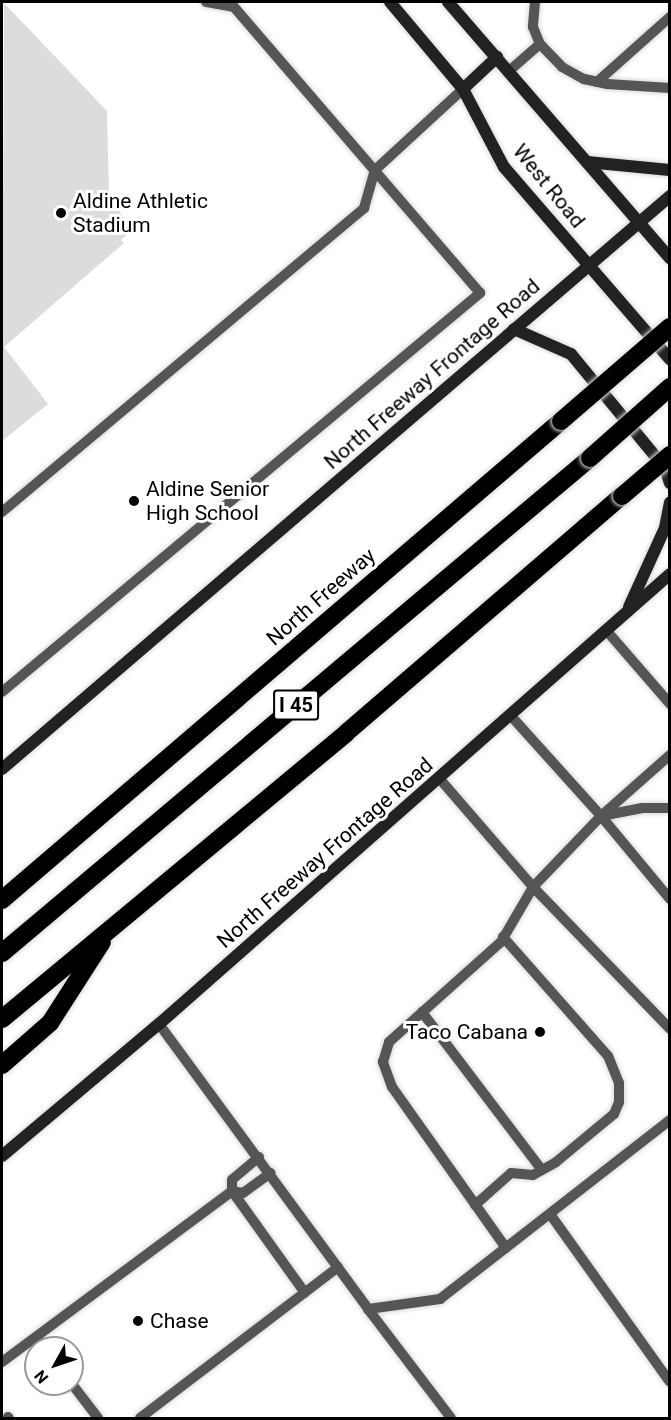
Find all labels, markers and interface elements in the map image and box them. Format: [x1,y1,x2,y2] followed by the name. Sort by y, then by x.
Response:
[508,139,590,233] street label: West Road
[73,188,208,238] place label: Aldine Athletic Stadium
[54,206,68,220] marker: Aldine Athletic Stadium
[319,273,545,475] street label: North Freeway Frontage Road
[146,476,269,526] place label: Aldine Senior High School
[127,494,141,508] marker: Aldine Senior High School
[262,543,380,651] street label: North Freeway
[272,688,320,722] road number: I 45
[212,752,438,954] street label: North Freeway Frontage Road
[406,1019,528,1045] place label: Taco Cabana
[533,1025,547,1039] marker: Taco Cabana
[150,1308,209,1334] place label: Chase
[131,1314,145,1328] marker: Chase
[24,1336,84,1396] north arrow
[30,1366,52,1387] text: N

